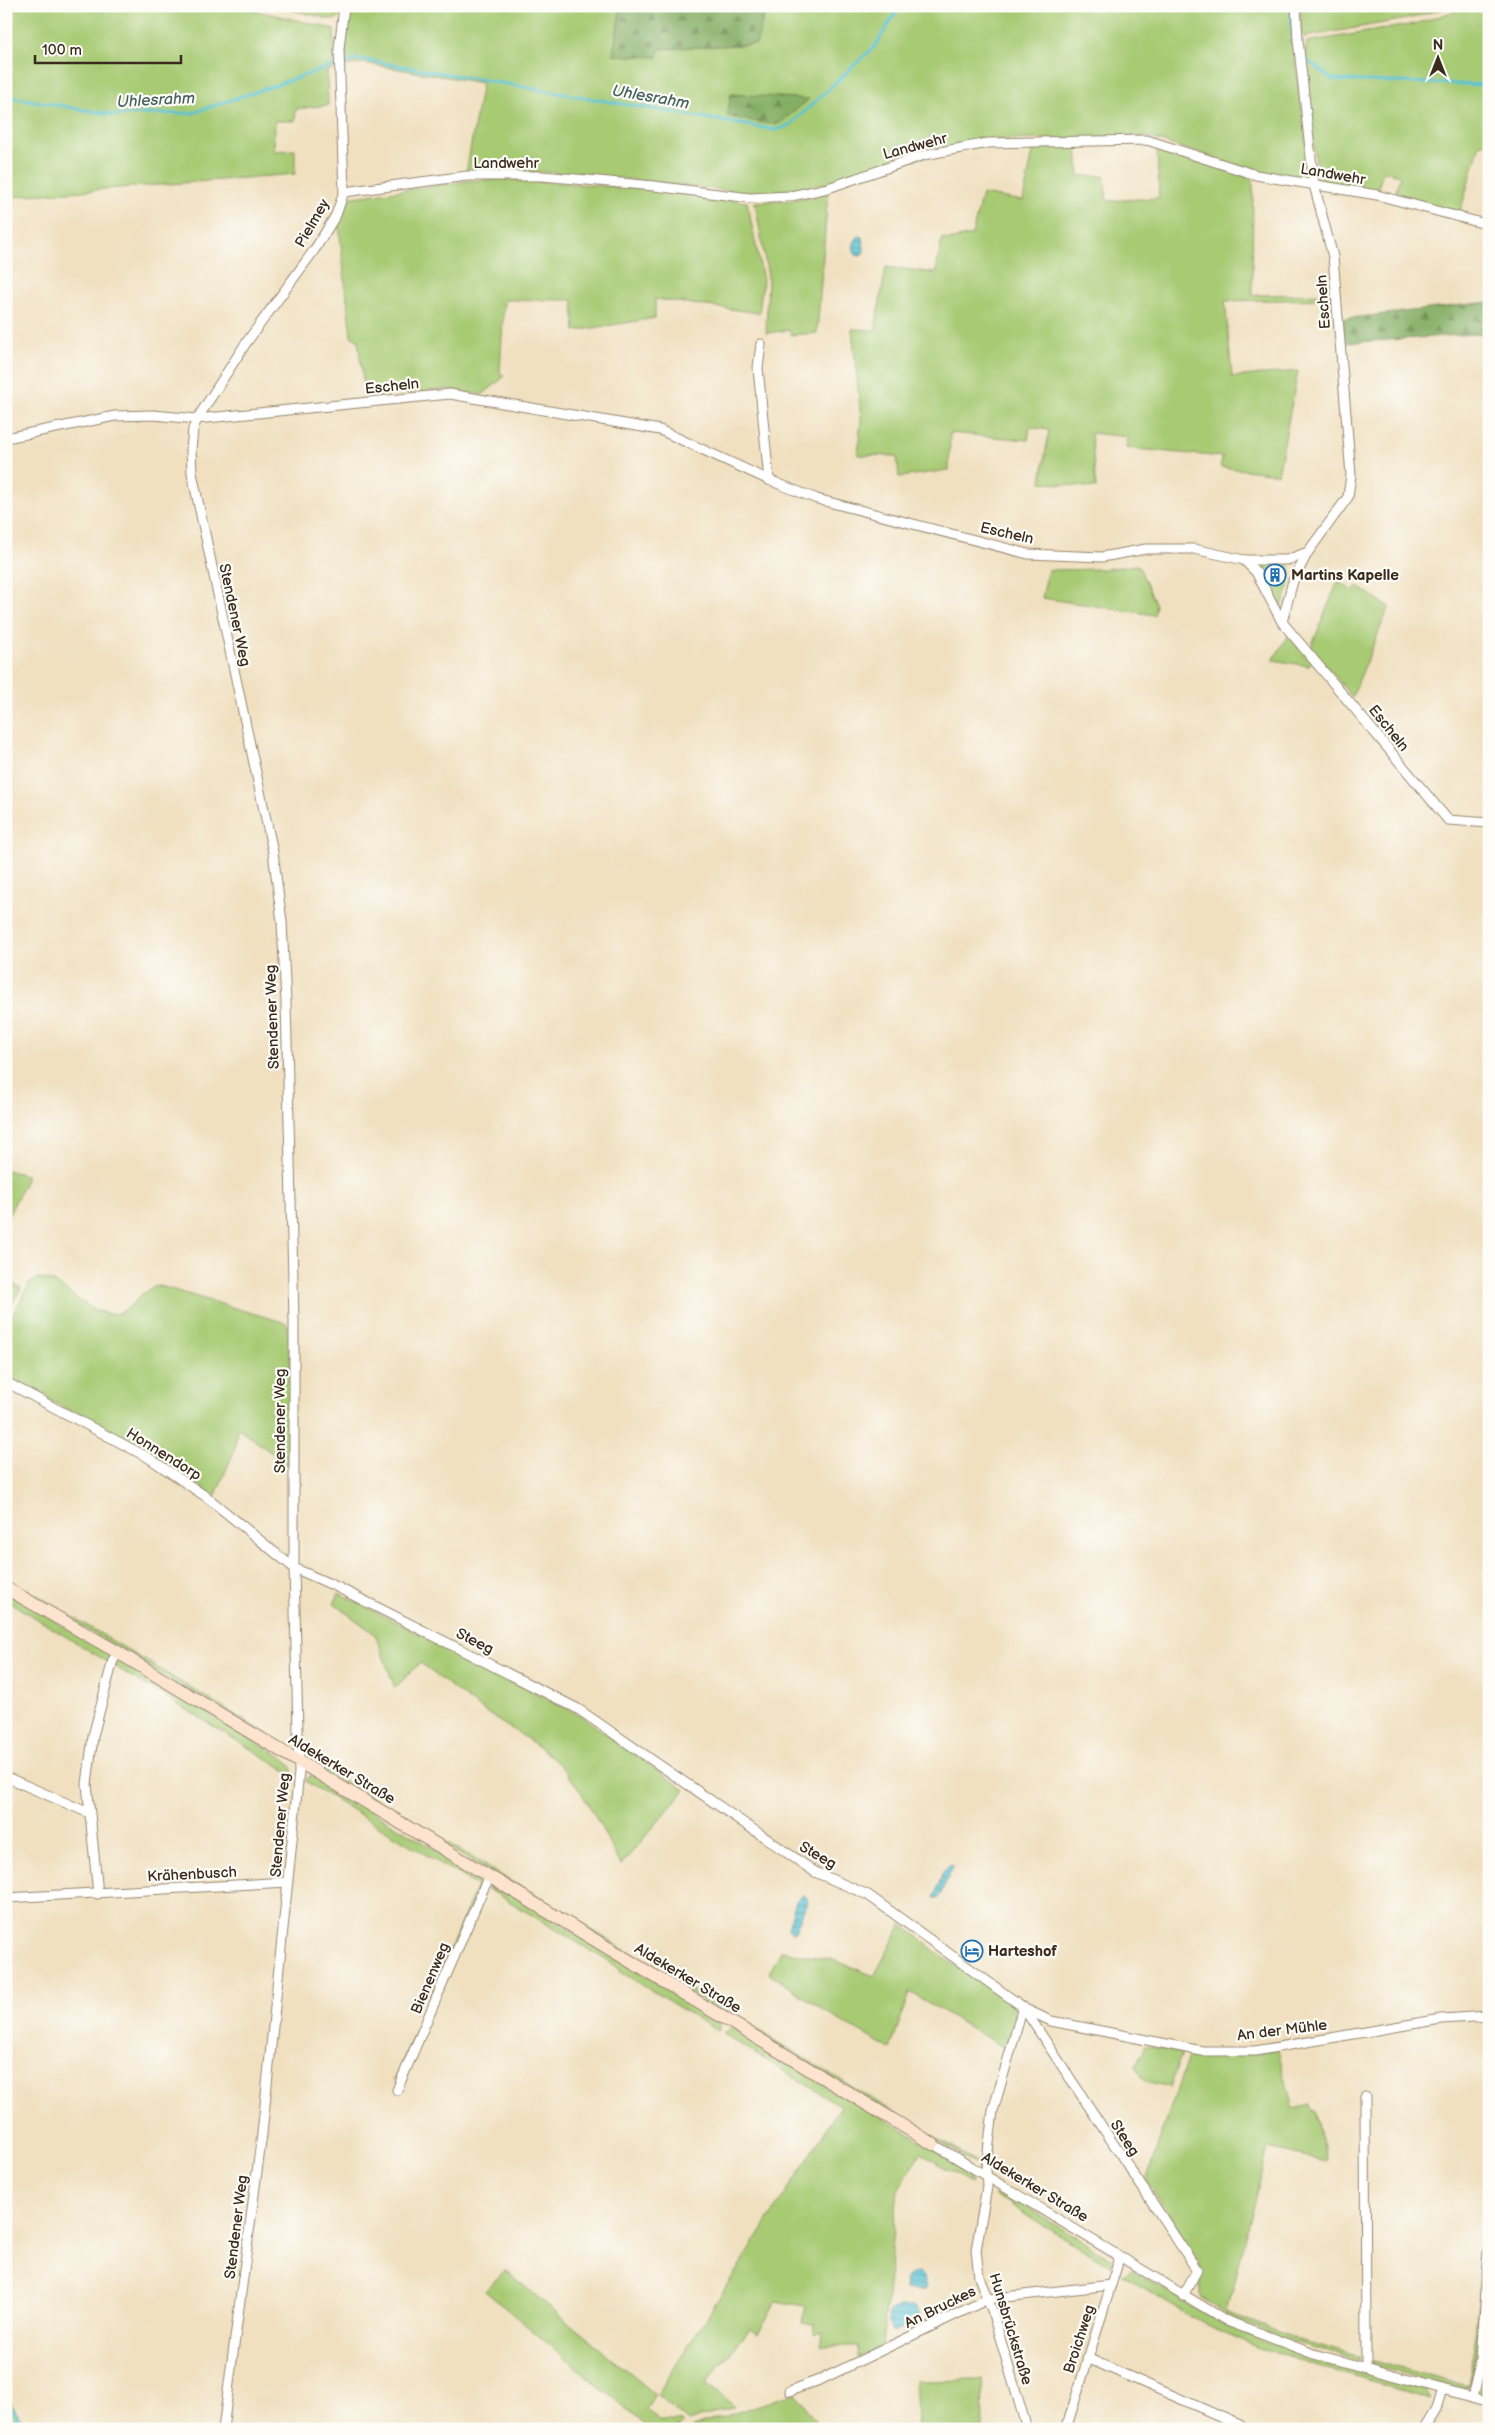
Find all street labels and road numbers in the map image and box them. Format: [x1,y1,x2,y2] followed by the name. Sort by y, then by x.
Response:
[881,129,950,164] street label: Landwehr
[473,154,539,173] street label: Landwehr
[1299,159,1367,190] street label: Landwehr
[291,195,334,251] street label: Pielmey
[1312,274,1335,330] street label: Escheln
[364,374,420,399] street label: Escheln
[978,518,1035,549] street label: Escheln
[214,562,255,668] street label: Stendener Weg
[1364,701,1413,755] street label: Escheln
[261,964,284,1070] street label: Stendener Weg
[271,1369,290,1473] street label: Stendener Weg
[123,1424,205,1485] street label: Honnendorp
[453,1624,497,1659] street label: Steeg
[285,1730,399,1809] street label: Aldekerker Straße
[266,1772,295,1878] street label: Stendener Weg
[796,1837,840,1874] street label: Steeg
[147,1863,237,1886] street label: Krähenbusch
[631,1939,745,2018] street label: Aldekerker Straße
[407,1940,454,2017] street label: Bienenweg
[1236,2016,1328,2045] street label: An der Mühle
[1106,2116,1143,2160] street label: Steeg
[978,2148,1092,2227] street label: Aldekerker Straße
[221,2174,252,2280] street label: Stendener Weg
[985,2271,1037,2387] street label: Hunsbrückstraße
[901,2282,980,2333] street label: An Bruckes
[1059,2302,1099,2376] street label: Broichweg

